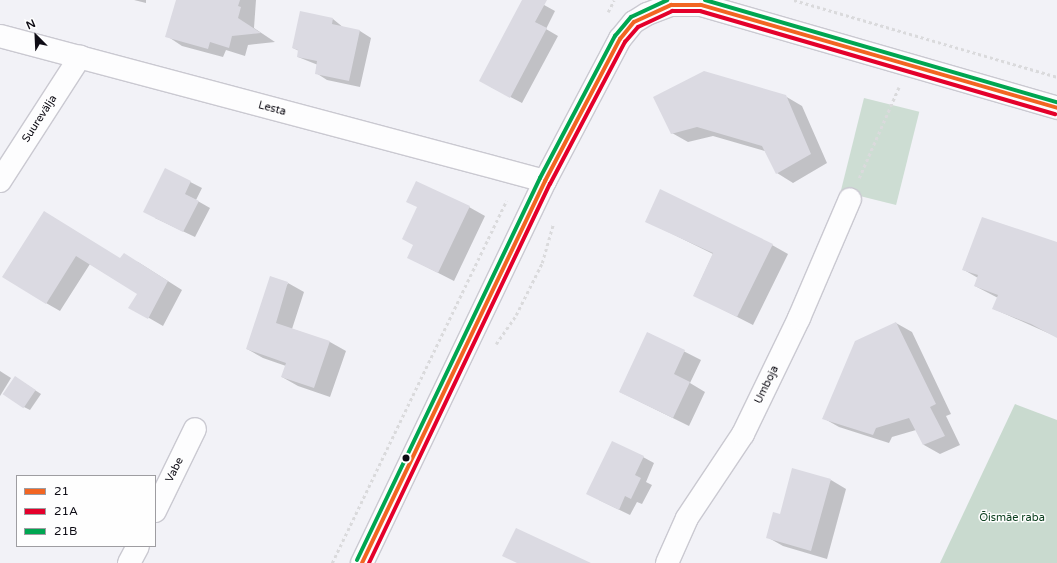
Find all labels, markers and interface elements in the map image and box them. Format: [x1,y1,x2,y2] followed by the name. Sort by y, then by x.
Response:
[16,16,56,56] north arrow
[24,17,38,32] text: N
[20,93,60,145] street label: Suurevälja
[257,99,287,119] street label: Lesta
[752,364,782,406] street label: Umboja
[401,453,411,463] unlabelled marker
[163,455,187,485] street label: Vabe
[16,475,156,547] legend
[54,484,69,498] text: 21
[54,504,78,518] text: 21A
[979,511,1045,525] park label: Õismäe raba
[54,524,77,538] text: 21B

